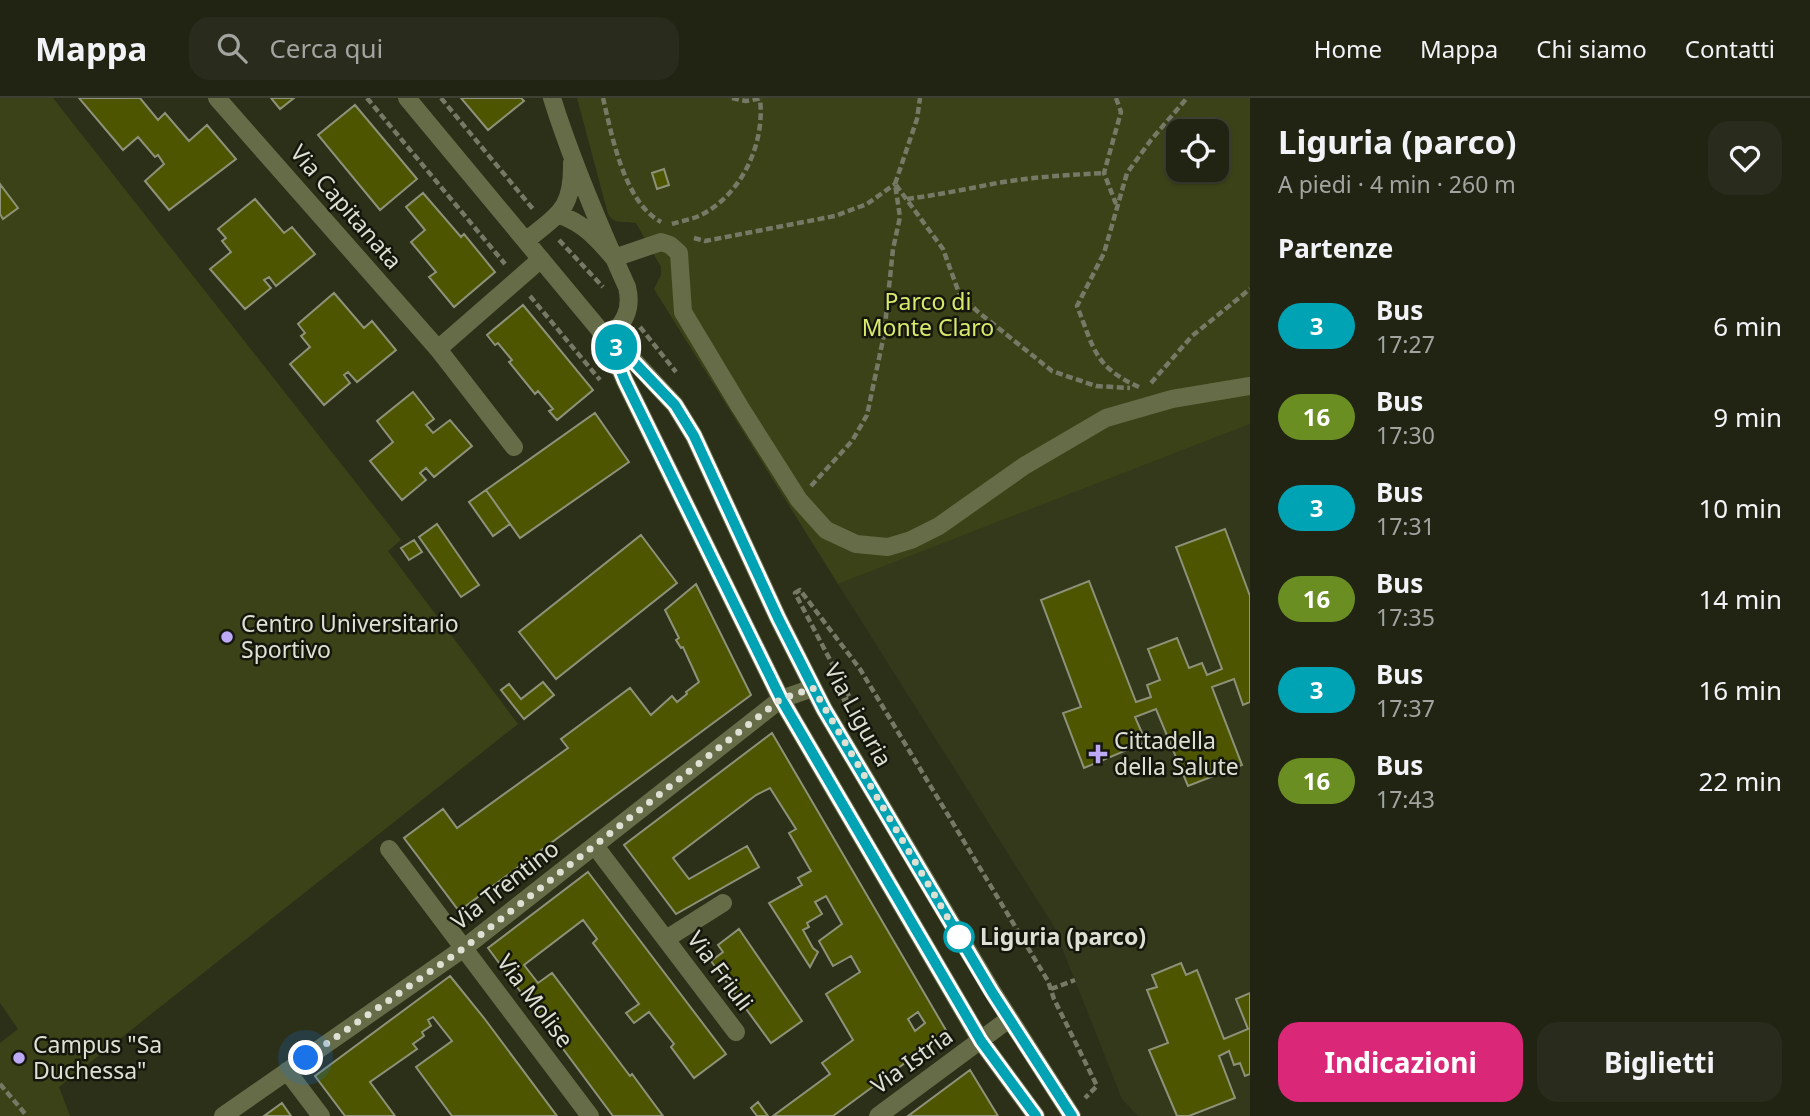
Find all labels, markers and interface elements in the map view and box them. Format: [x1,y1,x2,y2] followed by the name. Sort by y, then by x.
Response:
[189,17,679,80] search box
[35,26,147,71] text: Mappa
[213,29,251,67] icon: search
[269,30,383,66] text: Cerca qui
[1314,32,1382,65] text: Home
[1420,32,1498,65] text: Mappa
[1536,32,1647,65] text: Chi siamo
[1685,32,1775,65] text: Contatti
[1166,119,1229,182] map controls
[1166,119,1229,182] button: locate
[1278,119,1516,164] text: Liguria (parco)
[1708,121,1782,195] button: heart
[284,137,410,276] street label: Via Capitanata
[1278,168,1516,200] text: A piedi · 4 min · 260 m
[1278,230,1393,266] text: Partenze
[862,285,994,343] park label: Parco di Monte Claro
[1376,292,1423,328] text: Bus
[1713,308,1782,344] text: 6 min
[1310,309,1323,342] text: 3
[593,324,639,370] line badge: 3
[1376,328,1435,360] text: 17:27
[609,330,623,363] text: 3
[1376,383,1423,419] text: Bus
[1713,399,1782,435] text: 9 min
[1303,400,1330,433] text: 16
[1376,419,1435,451] text: 17:30
[1376,474,1423,510] text: Bus
[1698,490,1782,526] text: 10 min
[1310,491,1323,524] text: 3
[1376,510,1435,542] text: 17:31
[1376,565,1423,601] text: Bus
[1698,581,1782,617] text: 14 min
[1303,582,1330,615] text: 16
[1376,601,1435,633] text: 17:35
[241,607,459,665] place label: Centro Universitario Sportivo
[219,629,235,645] marker: Centro Universitario Sportivo
[1376,656,1423,692] text: Bus
[817,657,900,772] street label: Via Liguria
[1698,672,1782,708] text: 16 min
[1310,673,1323,706] text: 3
[1376,692,1435,724] text: 17:37
[1114,724,1239,782] place label: Cittadella della Salute
[1088,744,1108,764] marker: Cittadella della Salute
[1376,747,1423,783] text: Bus
[1698,763,1782,799] text: 22 min
[1303,764,1330,797] text: 16
[1376,783,1435,815] text: 17:43
[444,832,565,936] street label: Via Trentino
[980,920,1146,952] place label: Liguria (parco)
[944,922,974,952] marker: Liguria (parco)
[680,924,761,1017] street label: Via Friuli
[490,947,581,1054] street label: Via Molise
[864,1020,959,1101] street label: Via Istria
[1278,1022,1523,1102] button: Indicazioni
[1537,1022,1782,1102] button: Biglietti
[33,1028,162,1086] place label: Campus "Sa Duchessa"
[288,1040,323,1075] your location
[11,1050,27,1066] marker: Campus "Sa Duchessa"

